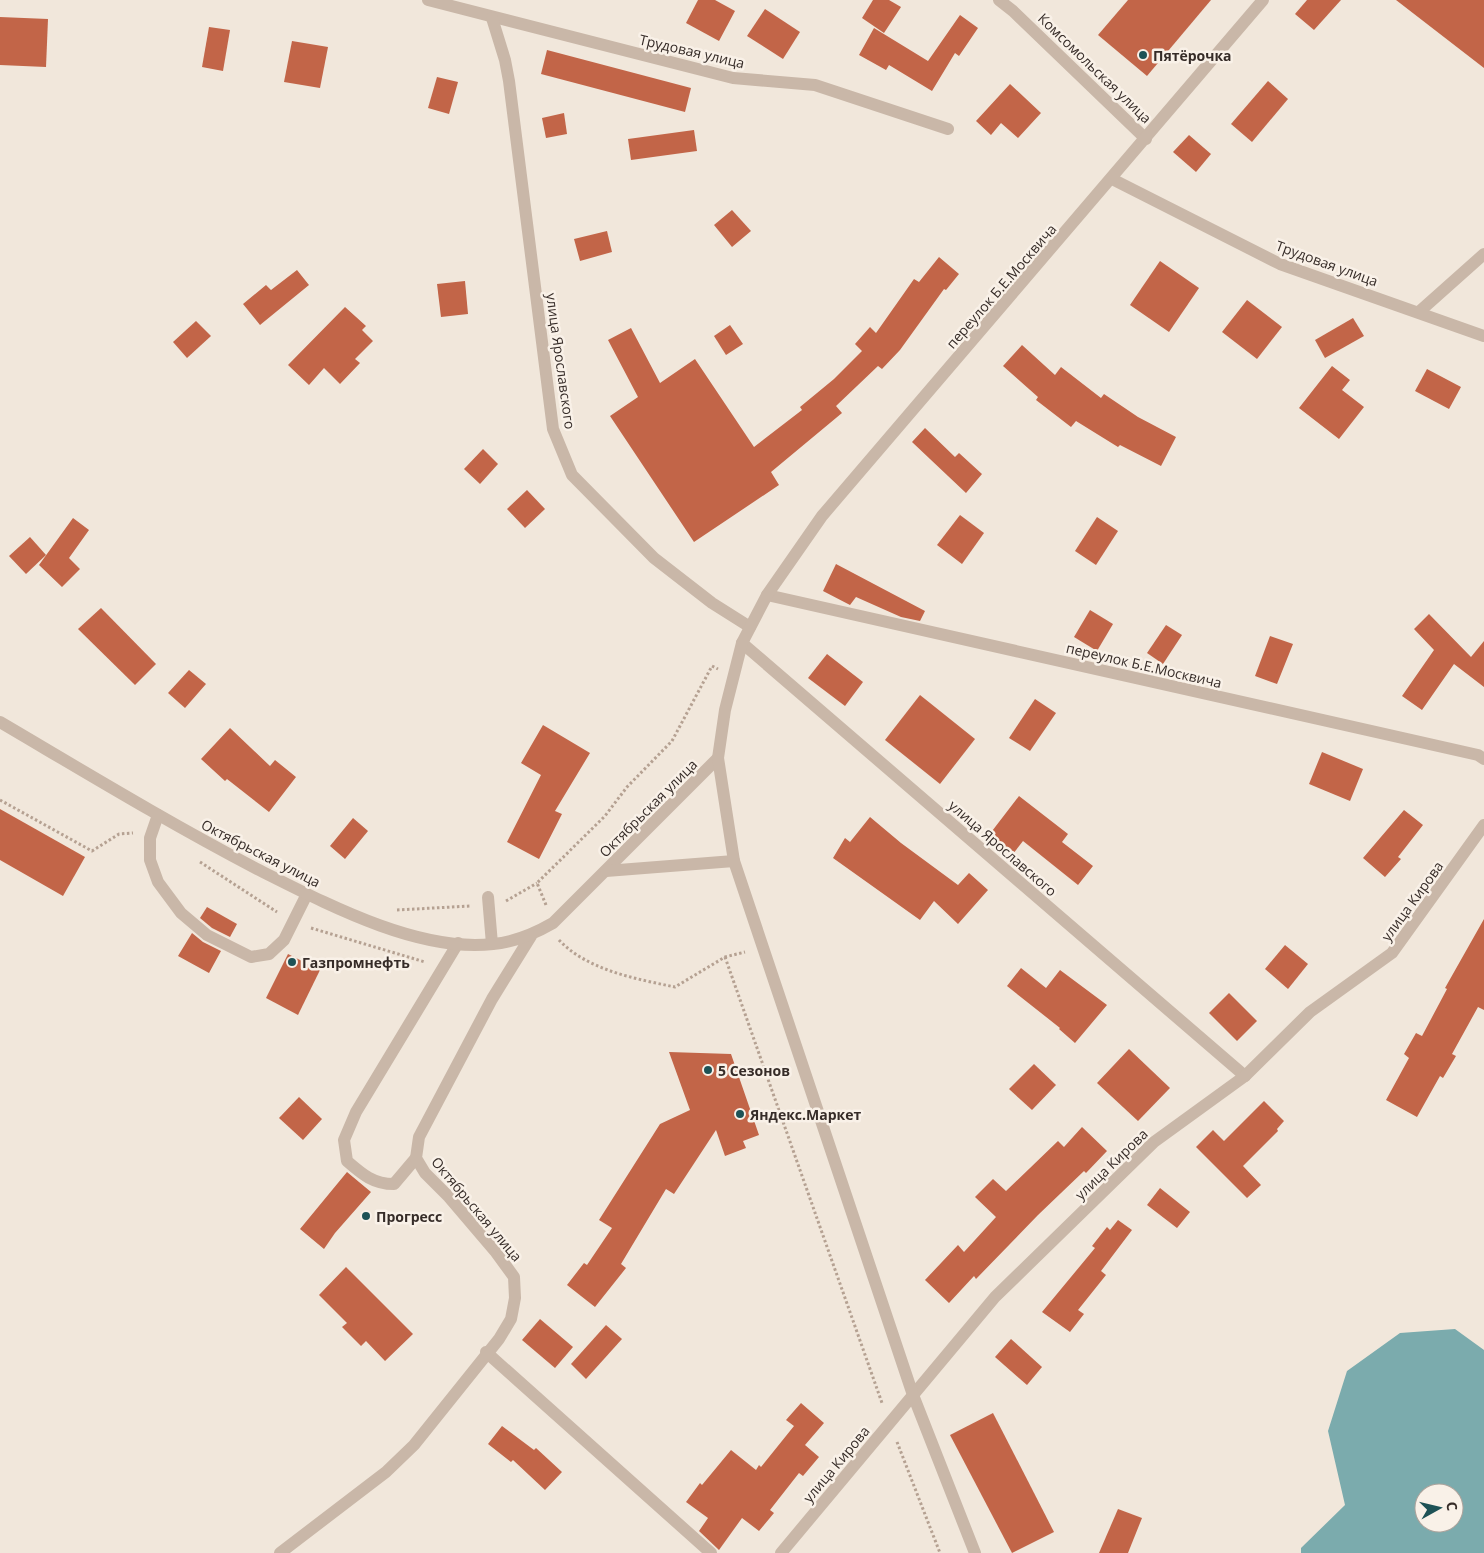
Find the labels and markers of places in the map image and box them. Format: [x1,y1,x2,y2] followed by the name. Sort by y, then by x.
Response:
[1153,46,1232,65] place label: Пятёрочка
[1137,49,1149,61] marker: Пятёрочка
[302,953,410,972] place label: Газпромнефть
[286,956,298,968] marker: Газпромнефть
[718,1061,790,1080] place label: 5 Сезонов
[702,1064,714,1076] marker: 5 Сезонов
[749,1105,861,1124] place label: Яндекс.Маркет
[734,1108,746,1120] marker: Яндекс.Маркет
[376,1207,442,1226] place label: Прогресс
[360,1210,372,1222] marker: Прогресс

